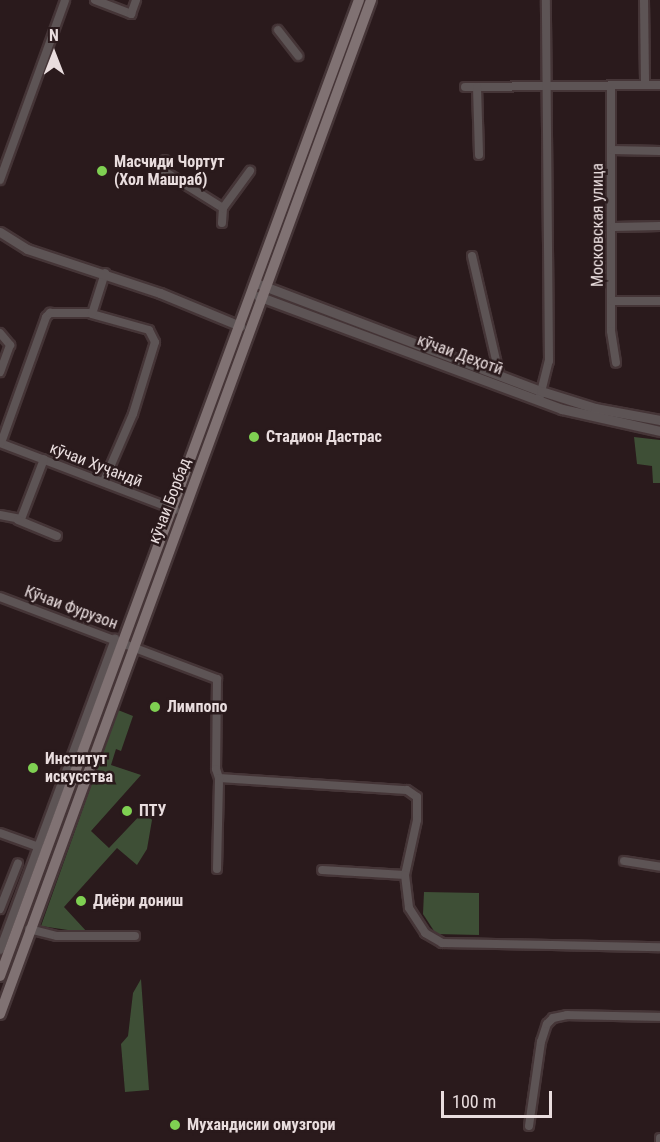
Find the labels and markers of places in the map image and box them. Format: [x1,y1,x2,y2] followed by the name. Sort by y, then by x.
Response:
[114,152,225,190] place label: Масчиди Чортут (Хол Машраб)
[95,164,109,178] marker: Масчиди Чортут (Хол Машраб)
[266,427,382,447] place label: Стадион Дастрас
[247,430,261,444] marker: Стадион Дастрас
[167,697,227,717] place label: Лимпопо
[148,700,162,714] marker: Лимпопо
[45,749,113,787] place label: Институт искусства
[26,761,40,775] marker: Институт искусства
[139,801,166,821] place label: ПТУ
[120,804,134,818] marker: ПТУ
[93,891,183,911] place label: Диёри дониш
[74,894,88,908] marker: Диёри дониш
[187,1115,336,1135] place label: Мухандисии омузгори
[168,1118,182,1132] marker: Мухандисии омузгори

